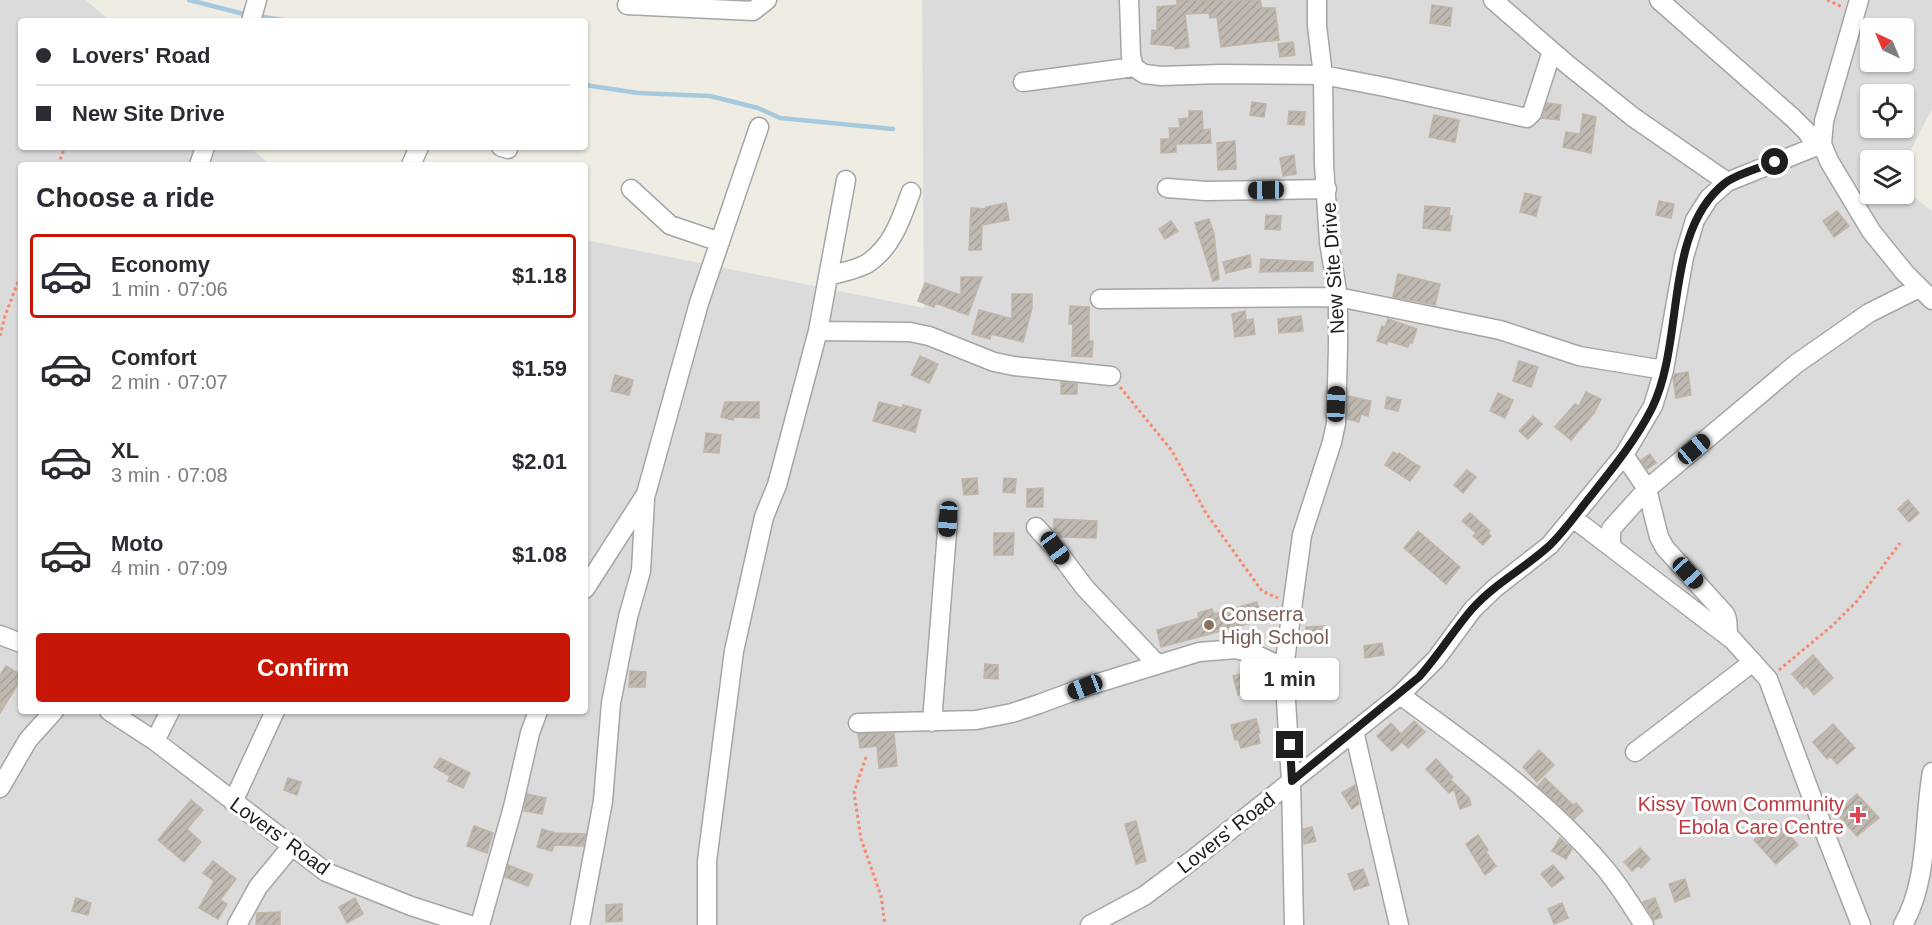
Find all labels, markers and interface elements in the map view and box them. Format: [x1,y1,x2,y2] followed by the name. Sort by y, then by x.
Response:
[1860,18,1914,72] north arrow
[1860,18,1914,204] map controls
[72,43,211,68] text: Lovers' Road
[1860,84,1914,138] button: locate
[72,101,225,126] text: New Site Drive
[1761,148,1788,175] route start
[1860,150,1914,204] button: layers
[1248,181,1284,199] car
[36,183,215,213] text: Choose a ride
[1317,201,1349,335] street label: New Site Drive
[39,249,93,303] icon: car
[111,252,210,277] text: Economy
[512,263,567,288] text: $1.18
[111,278,228,300] text: 1 min · 07:06
[39,342,93,396] icon: car
[111,345,197,370] text: Comfort
[512,356,567,381] text: $1.59
[111,371,228,393] text: 2 min · 07:07
[1326,386,1346,422] car
[1674,431,1714,467] car
[39,435,93,489] icon: car
[111,438,139,463] text: XL
[512,449,567,474] text: $2.01
[111,464,228,486] text: 3 min · 07:08
[937,500,959,538] car
[39,528,93,582] icon: car
[1037,528,1073,568] car
[111,531,164,556] text: Moto
[512,542,567,567] text: $1.08
[1669,554,1707,592] car
[111,557,228,579] text: 4 min · 07:09
[1221,603,1329,648] place label: Conserra High School
[1202,618,1216,632] marker: Conserra High School
[36,633,570,702] button: Confirm
[1240,658,1340,700] callout: 1 min
[1263,668,1316,690] text: 1 min
[1065,672,1105,702] car
[1276,731,1303,758] route end
[1173,788,1279,878] street label: Lovers' Road
[226,793,334,879] street label: Lovers' Road
[1638,793,1844,838] place label: Kissy Town Community Ebola Care Centre
[1849,806,1867,824] marker: Kissy Town Community Ebola Care Centre

